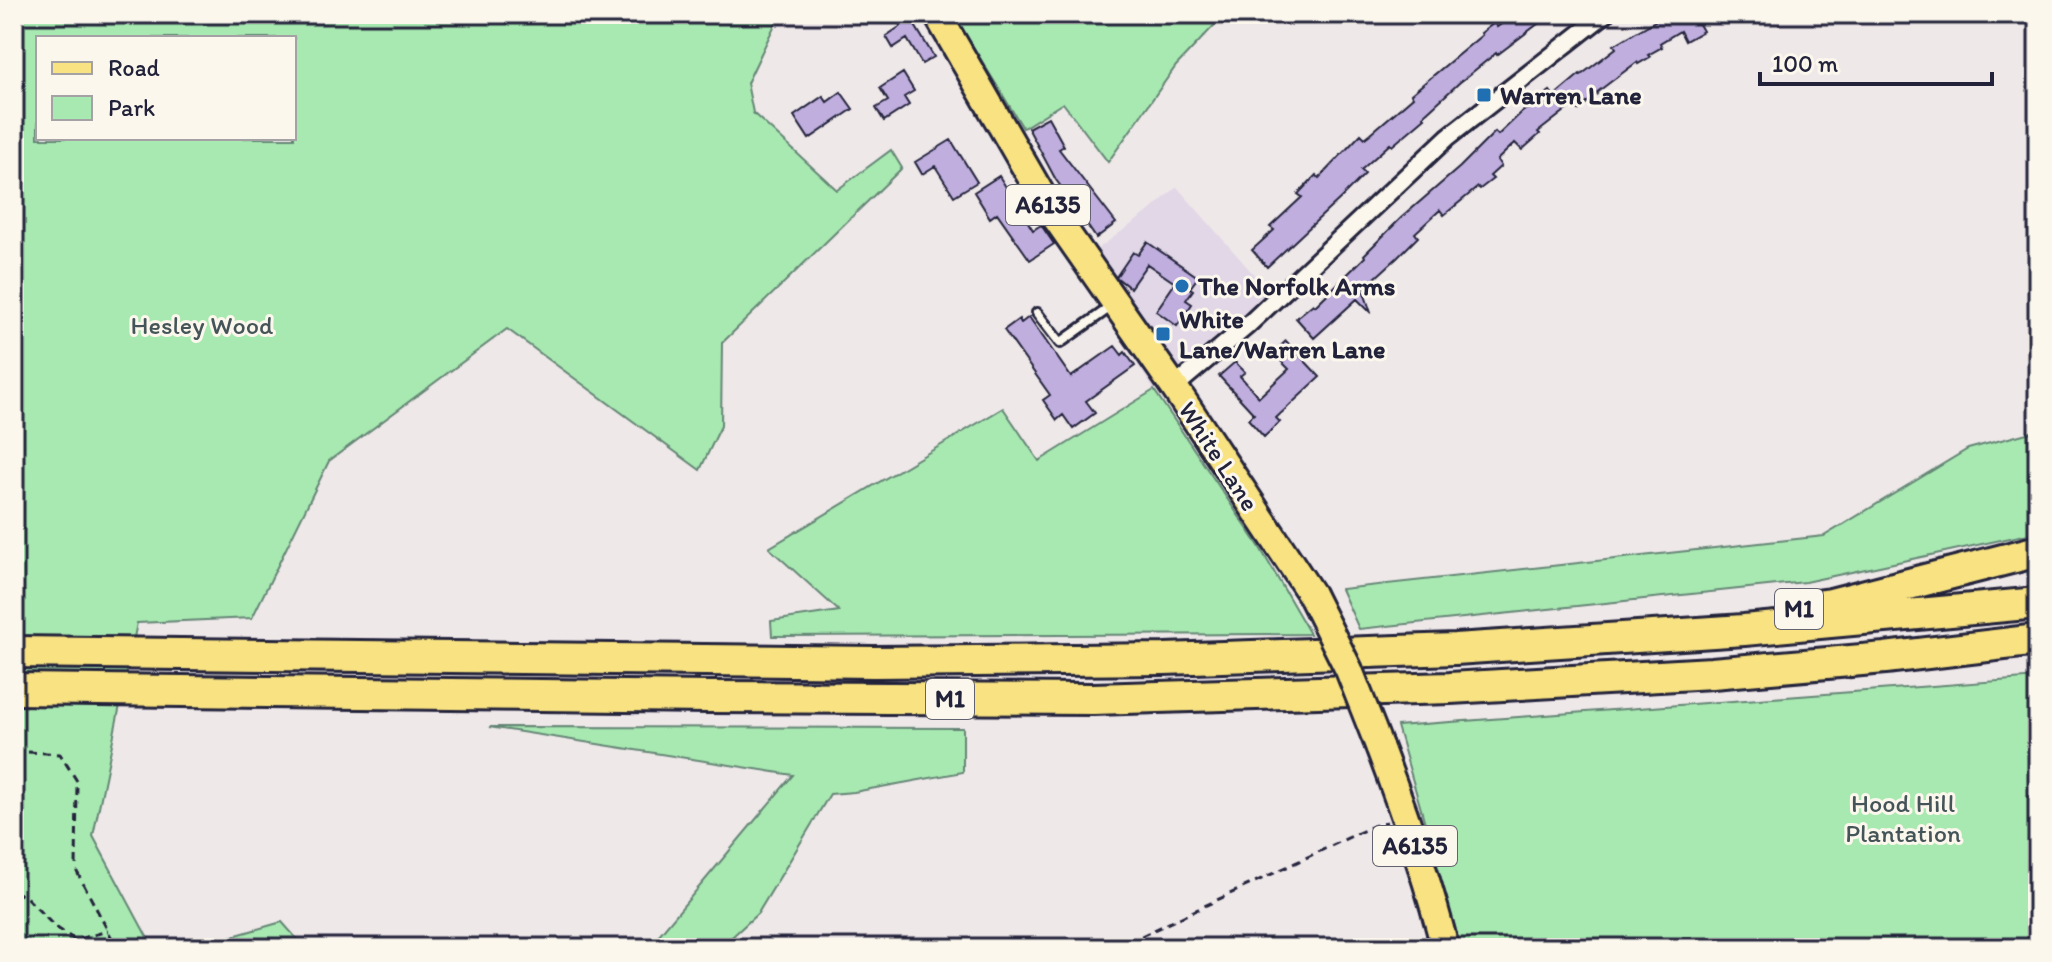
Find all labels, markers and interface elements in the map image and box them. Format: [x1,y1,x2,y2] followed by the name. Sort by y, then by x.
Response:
[36,36,296,140] legend
[1760,36,1992,86] scale bar
[1772,49,1838,78] text: 100 m
[108,53,160,82] text: Road
[1500,79,1642,111] place label: Warren Lane
[1475,86,1493,104] marker: Warren Lane
[108,93,155,122] text: Park
[1006,185,1090,225] road number: A6135
[1197,270,1395,302] place label: The Norfolk Arms
[1173,277,1191,295] marker: The Norfolk Arms
[1179,303,1385,365] place label: White Lane/Warren Lane
[131,309,274,341] park label: Hesley Wood
[1154,325,1172,343] marker: White Lane/Warren Lane
[1172,395,1266,517] street label: White Lane
[1775,589,1823,629] road number: M1
[926,679,974,719] road number: M1
[1845,787,1961,849] park label: Hood Hill Plantation
[1373,826,1457,866] road number: A6135

